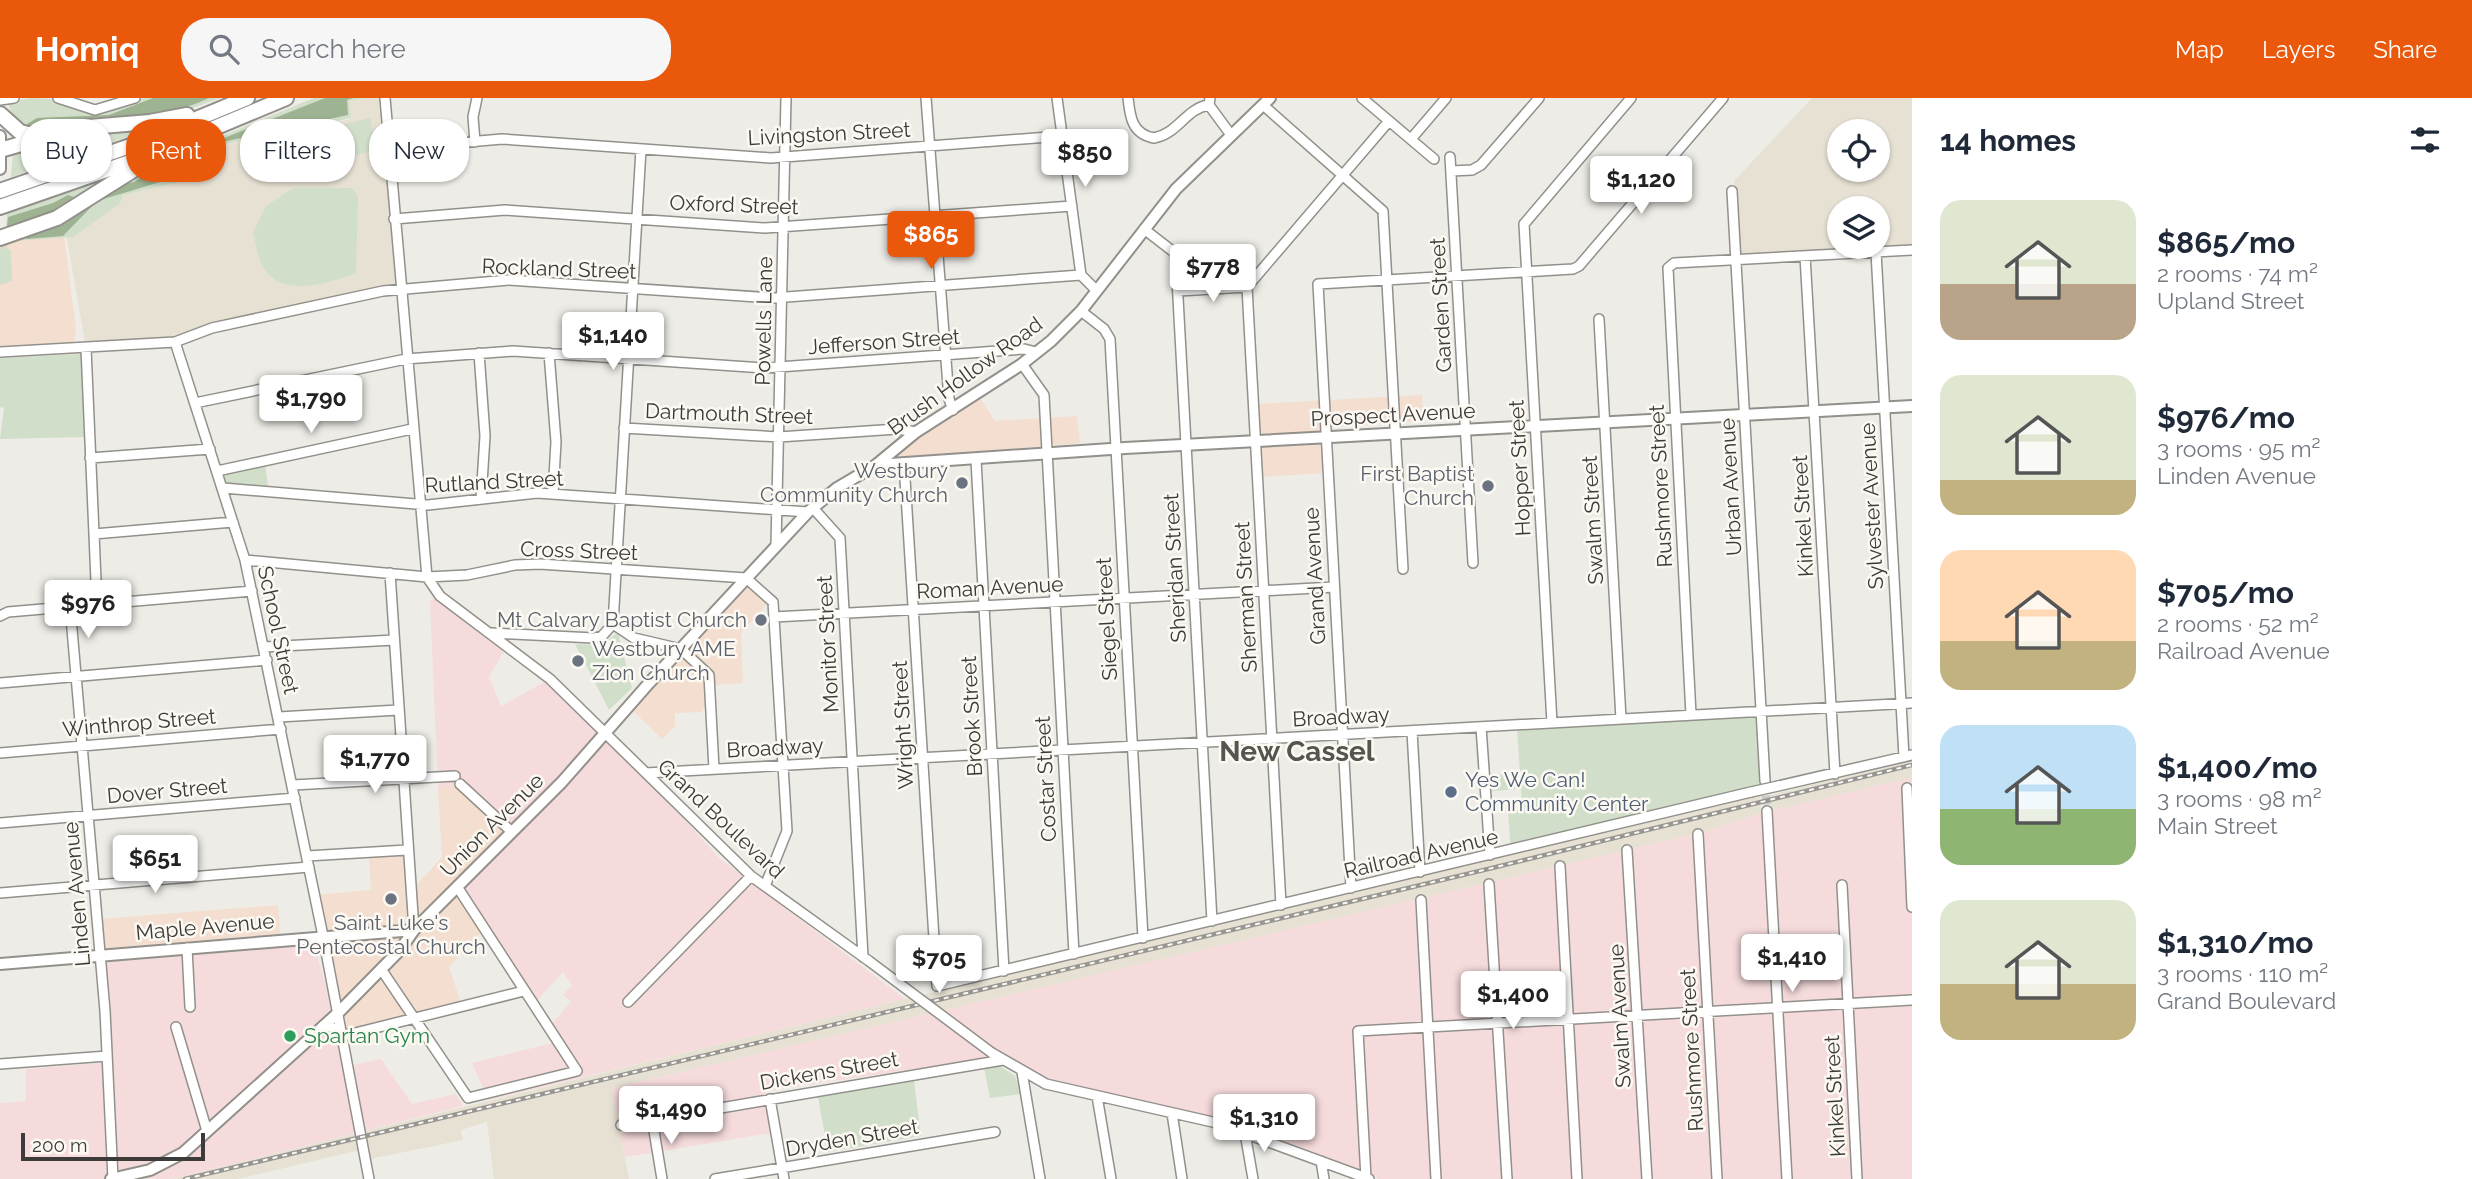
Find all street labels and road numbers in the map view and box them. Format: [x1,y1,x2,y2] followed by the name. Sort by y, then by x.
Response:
[747,117,911,150] street label: Livingston Street
[669,190,799,219] street label: Oxford Street
[1424,237,1457,373] street label: Garden Street
[481,253,637,284] street label: Rockland Street
[750,256,777,386] street label: Powells Lane
[882,311,1047,440] street label: Brush Hollow Road
[807,324,961,359] street label: Jefferson Street
[645,398,813,429] street label: Dartmouth Street
[1310,398,1476,431] street label: Prospect Avenue
[1503,399,1536,537] street label: Hopper Street
[1644,404,1677,568] street label: Rushmore Street
[1714,417,1747,557] street label: Urban Avenue
[1855,422,1888,590] street label: Sylvester Avenue
[1577,455,1608,585] street label: Swalm Street
[1787,455,1818,578] street label: Kinkel Street
[424,465,564,498] street label: Rutland Street
[1158,493,1191,643] street label: Sheridan Street
[1298,507,1331,645] street label: Grand Avenue
[1229,521,1262,673] street label: Sherman Street
[520,536,638,565] street label: Cross Street
[1091,557,1122,681] street label: Siegel Street
[253,564,304,696] street label: School Street
[916,571,1064,604] street label: Roman Avenue
[811,575,844,713] street label: Monitor Street
[956,655,987,777] street label: Brook Street
[887,660,918,790] street label: Wright Street
[1292,701,1390,732] street label: Broadway
[61,703,217,742] street label: Winthrop Street
[1030,715,1061,843] street label: Costar Street
[726,732,824,763] street label: Broadway
[653,754,790,884] street label: Grand Boulevard
[435,768,548,881] street label: Union Avenue
[106,773,228,808] street label: Dover Street
[58,821,95,967] street label: Linden Avenue
[1341,824,1501,883] street label: Railroad Avenue
[135,908,275,945] street label: Maple Avenue
[1603,943,1636,1089] street label: Swalm Avenue
[1675,968,1708,1132] street label: Rushmore Street
[1819,1035,1850,1158] street label: Kinkel Street
[758,1046,900,1095] street label: Dickens Street
[783,1114,920,1162] street label: Dryden Street

